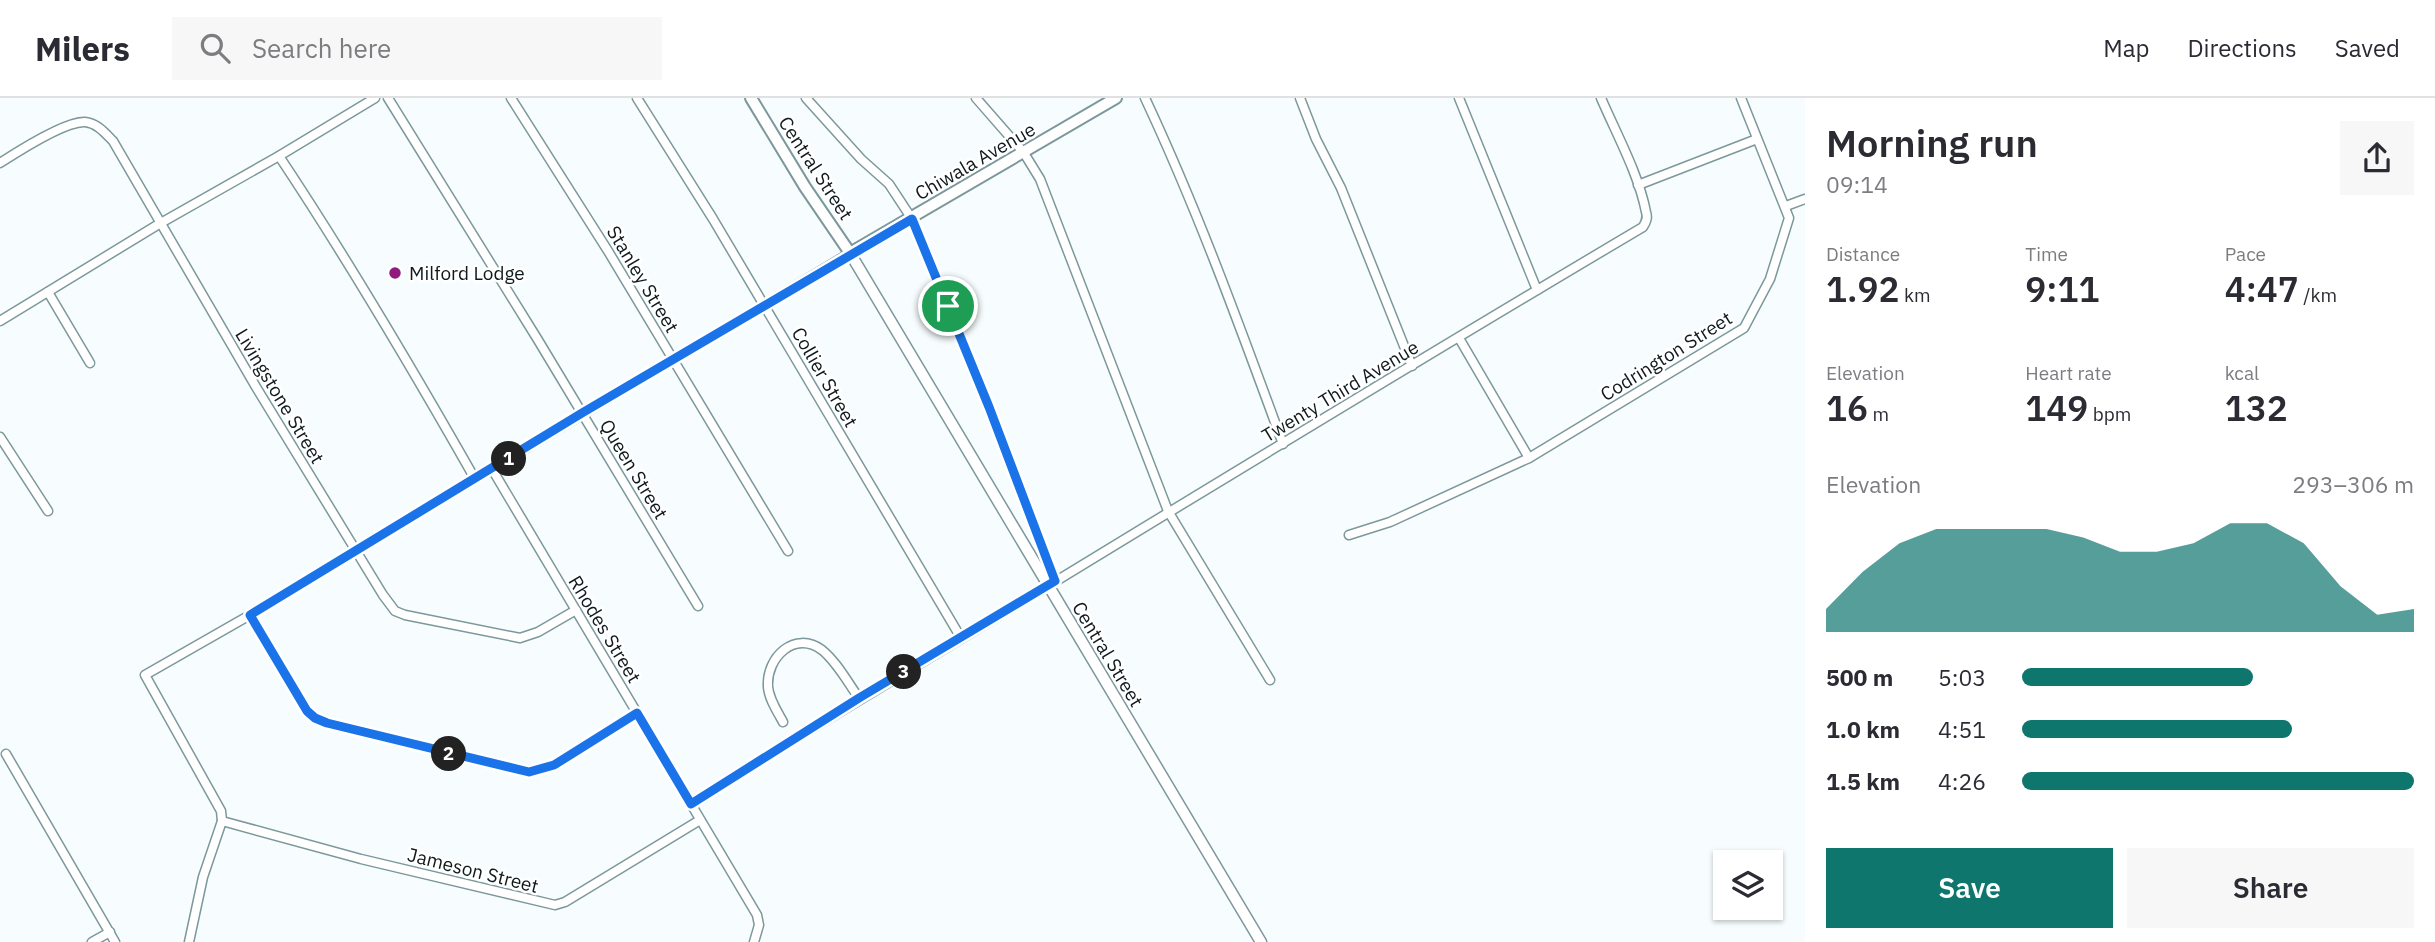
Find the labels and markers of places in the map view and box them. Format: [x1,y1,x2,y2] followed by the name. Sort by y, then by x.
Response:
[409,261,525,285] place label: Milford Lodge
[387,265,403,281] marker: Milford Lodge
[918,276,978,336] pin
[491,442,526,476] pin: 1
[886,654,922,690] pin: 3
[432,736,466,772] pin: 2

